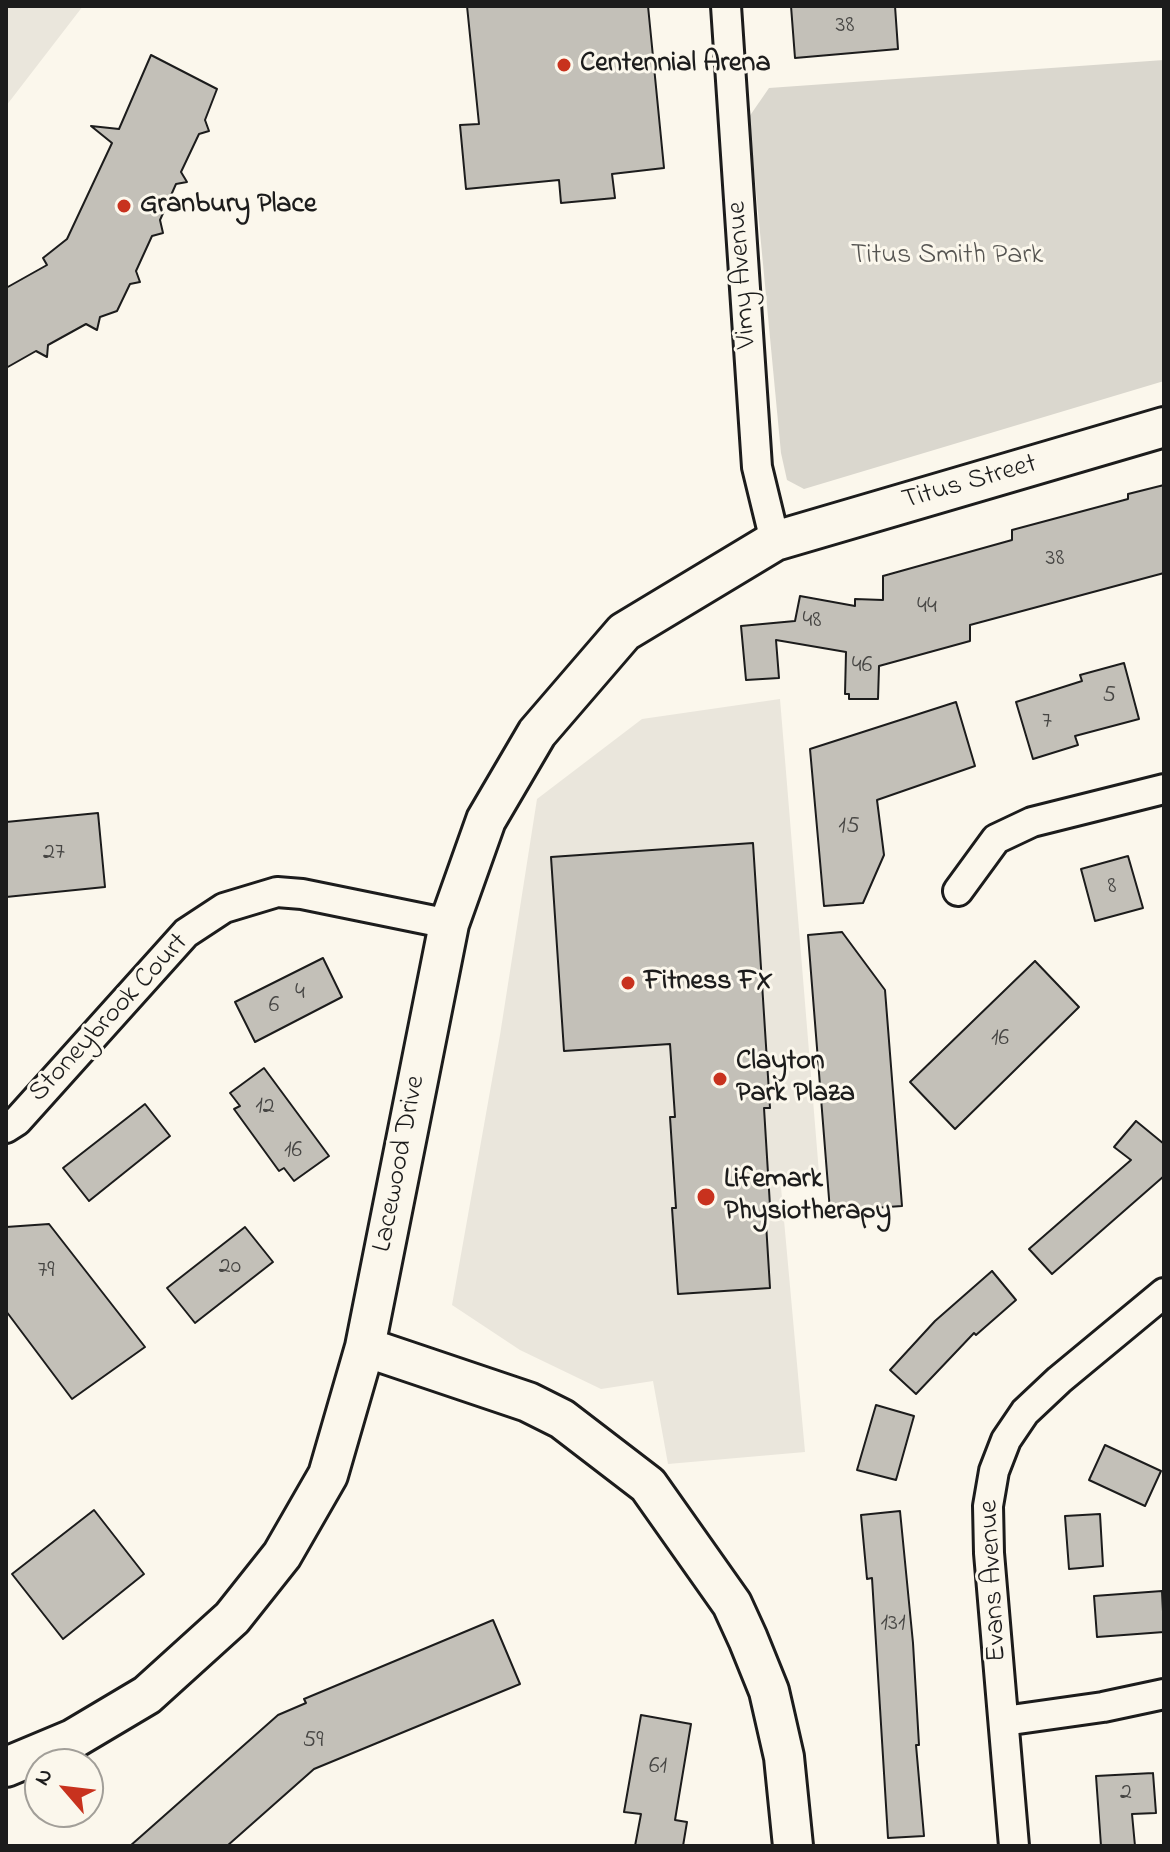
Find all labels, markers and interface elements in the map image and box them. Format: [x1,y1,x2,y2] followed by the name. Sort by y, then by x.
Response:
[836,13,854,41] house number: 38
[580,48,771,82] place label: Centennial Arena
[555,56,573,74] marker: Centennial Arena
[140,189,316,223] place label: Granbury Place
[115,197,133,215] marker: Granbury Place
[722,200,766,350] street label: Vimy Avenue
[851,240,1043,274] park label: Titus Smith Park
[899,449,1041,519] street label: Titus Street
[1046,546,1064,574] house number: 38
[917,594,937,622] house number: 44
[803,608,821,636] house number: 48
[852,653,872,681] house number: 46
[1102,683,1116,711] house number: 5
[1042,709,1052,737] house number: 7
[838,814,860,842] house number: 15
[43,840,65,868] house number: 27
[1108,874,1116,902] house number: 8
[23,928,197,1110] street label: Stoneybrook Court
[644,966,773,1000] place label: Fitness FX
[619,974,637,992] marker: Fitness FX
[295,980,305,1008] house number: 4
[269,993,279,1021] house number: 6
[991,1026,1009,1054] house number: 16
[736,1046,855,1112] place label: Clayton Park Plaza
[711,1070,729,1088] marker: Clayton Park Plaza
[367,1073,435,1255] street label: Lacewood Drive
[255,1094,275,1122] house number: 12
[284,1138,302,1166] house number: 16
[724,1164,891,1230] place label: Lifemark Physiotherapy
[695,1186,717,1208] marker: Lifemark Physiotherapy
[219,1254,241,1282] house number: 20
[37,1258,55,1286] house number: 79
[974,1499,1016,1663] street label: Evans Avenue
[880,1611,906,1639] house number: 131
[303,1728,323,1756] house number: 59
[24,1748,104,1828] north arrow
[649,1754,667,1782] house number: 61
[27,1764,62,1792] text: N
[1120,1780,1132,1808] house number: 2

